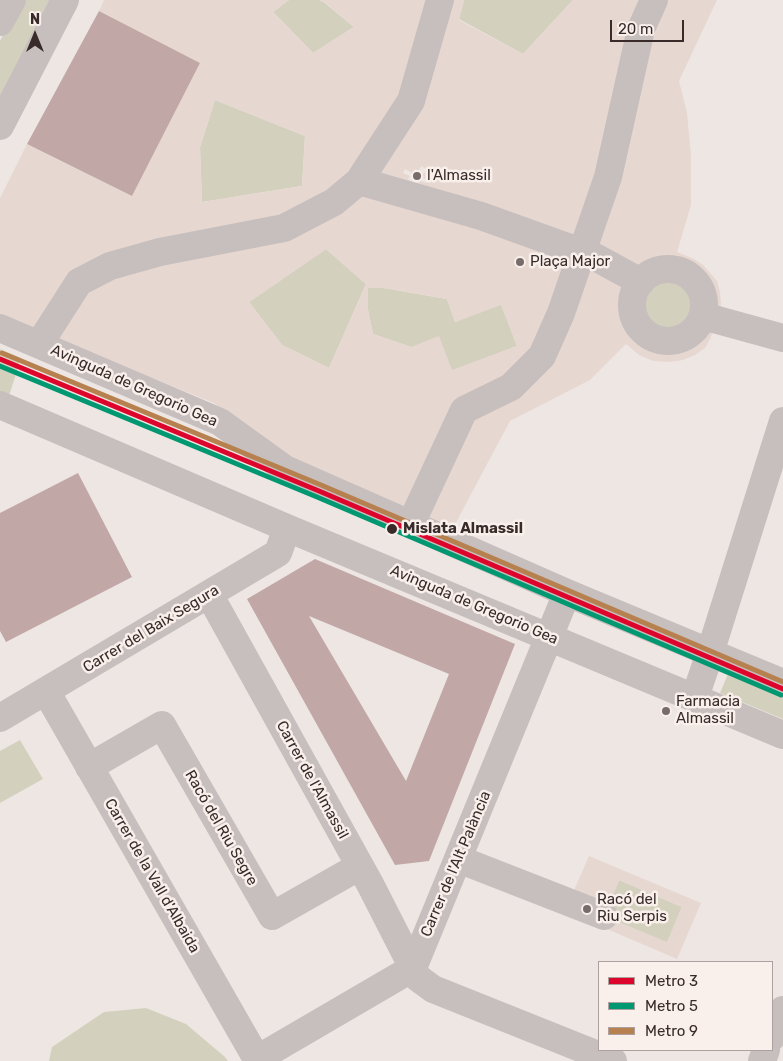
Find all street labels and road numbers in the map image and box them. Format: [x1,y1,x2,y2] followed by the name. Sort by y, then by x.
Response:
[48,341,220,431] street label: Avinguda de Gregorio Gea
[387,561,561,649] street label: Avinguda de Gregorio Gea
[80,581,222,677] street label: Carrer del Baix Segura
[272,718,352,842] street label: Carrer de l'Almassil
[181,767,261,889] street label: Racó del Riu Segre
[417,788,495,940] street label: Carrer de l'Alt Palància
[100,796,204,956] street label: Carrer de la Vall d'Albaida

